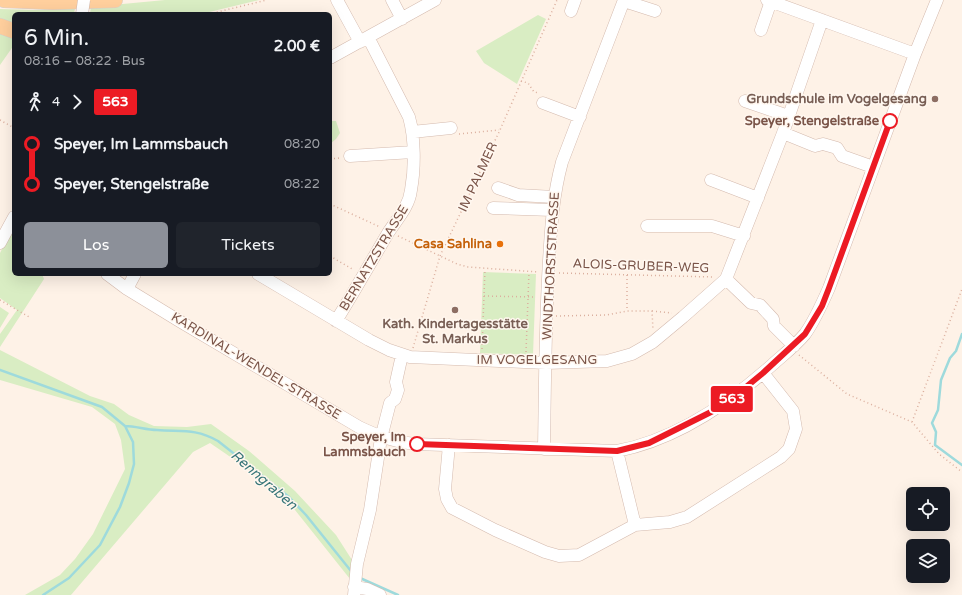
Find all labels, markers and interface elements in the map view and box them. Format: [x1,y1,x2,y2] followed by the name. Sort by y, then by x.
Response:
[24,25,89,51] text: 6 Min.
[274,37,320,55] text: 2.00 €
[24,53,145,69] text: 08:16 – 08:22 · Bus
[24,91,46,113] icon: walk
[66,91,88,113] icon: forward
[746,91,927,107] place label: Grundschule im Vogelgesang
[102,93,129,110] text: 563
[52,94,60,110] text: 4
[930,94,940,104] marker: Grundschule im Vogelgesang
[745,113,880,129] place label: Speyer, Stengelstraße
[882,113,898,129] marker: Speyer, Stengelstraße
[54,135,228,153] text: Speyer, Im Lammsbauch
[284,136,320,152] text: 08:20
[455,140,501,214] street label: IM PALMER
[54,175,209,193] text: Speyer, Stengelstraße
[284,176,320,192] text: 08:22
[539,191,563,341] street label: WINDTHORSTSTRASSE
[336,202,412,314] street label: BERNATZSTRASSE
[24,222,168,268] button: Los
[176,222,320,268] button: Tickets
[414,236,492,252] place label: Casa Sahlina
[495,239,505,249] marker: Casa Sahlina
[572,256,710,276] street label: ALOIS-GRUBER-WEG
[450,305,460,315] marker: Kath. Kindertagesstätte St. Markus
[168,309,344,423] street label: KARDINAL-WENDEL-STRASSE
[382,316,528,347] place label: Kath. Kindertagesstätte St. Markus
[477,352,597,368] street label: IM VOGELGESANG
[709,386,755,412] line badge: 563
[719,390,745,407] text: 563
[323,429,406,460] place label: Speyer, Im Lammsbauch
[409,436,425,452] marker: Speyer, Im Lammsbauch
[227,447,301,514] water label: Renngraben
[906,487,950,583] map controls
[906,487,950,531] button: locate
[906,539,950,583] button: layers

